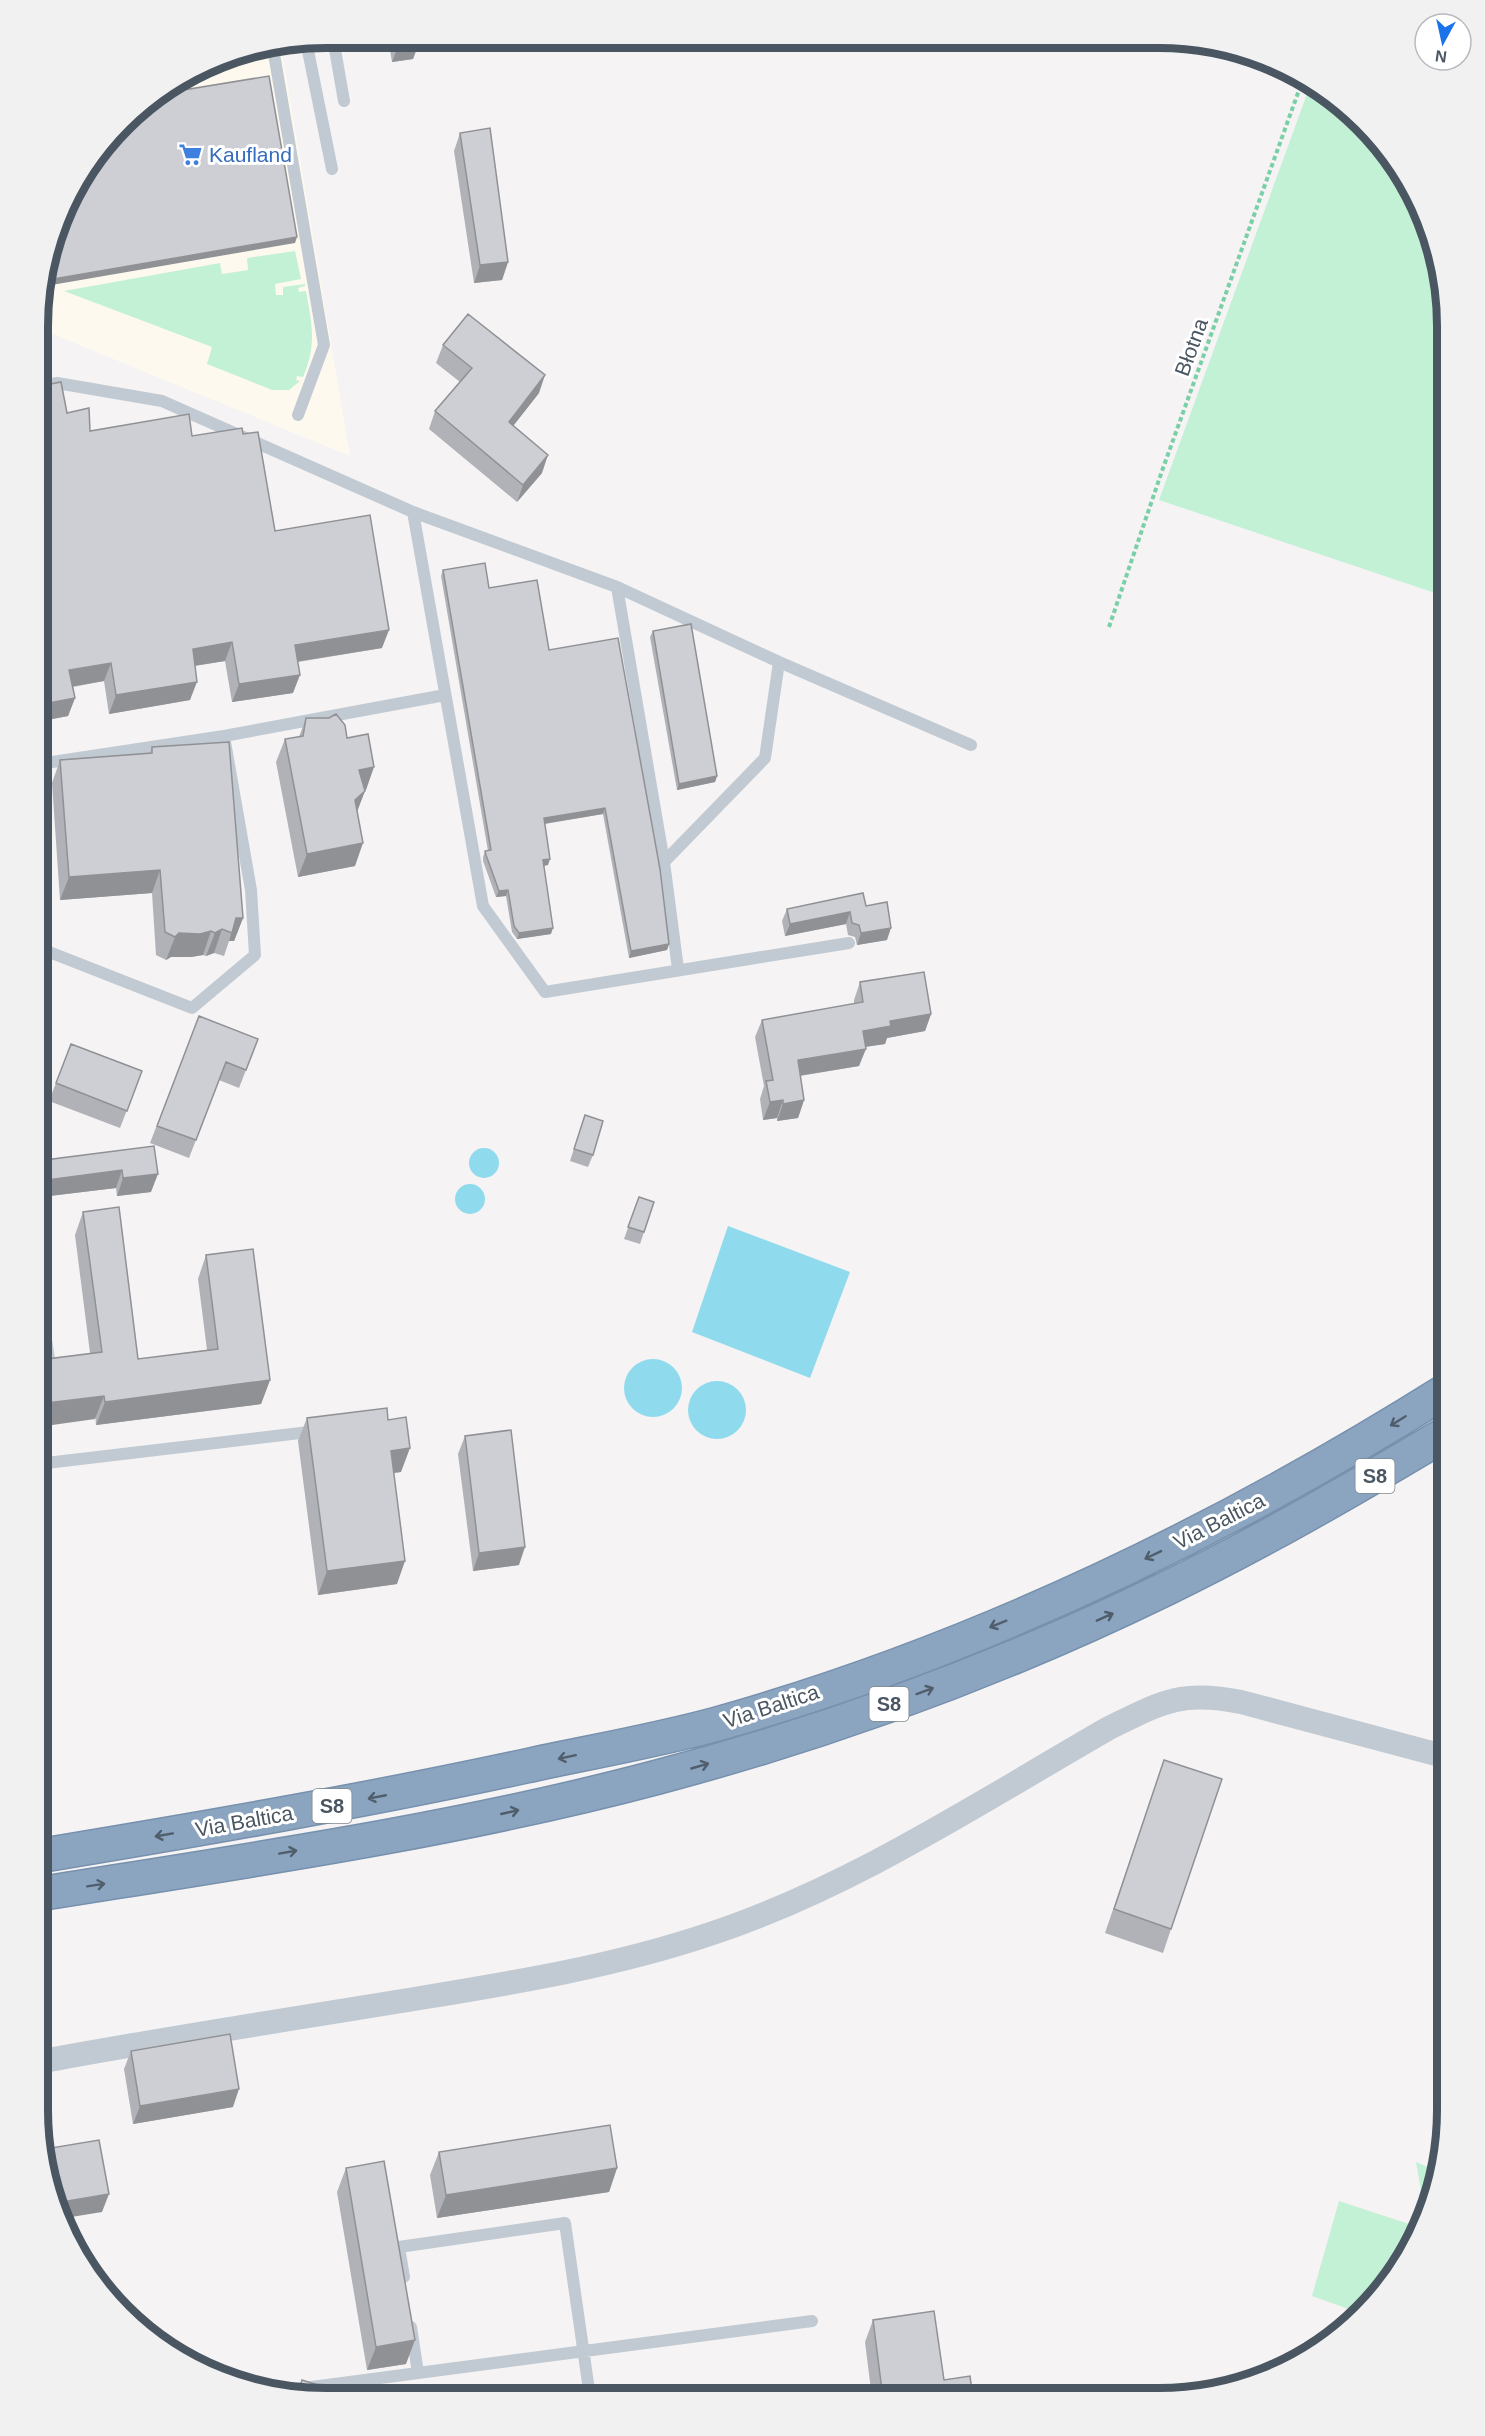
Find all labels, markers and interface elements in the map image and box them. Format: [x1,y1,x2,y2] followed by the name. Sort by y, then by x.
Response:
[1413,12,1473,72] north arrow
[1434,47,1448,66] text: N
[178,141,204,167] supermarket icon: Kaufland
[209,143,292,166] place label: Kaufland
[1170,315,1212,379] street label: Błotna
[1390,1415,1407,1427] one-way arrow
[1356,1459,1394,1493] road number: S8
[1170,1488,1269,1554] street label: Via Baltica
[1144,1549,1162,1561] one-way arrow
[1096,1610,1114,1621] one-way arrow
[989,1619,1007,1630] one-way arrow
[720,1680,822,1732] street label: Via Baltica
[915,1685,934,1696] one-way arrow
[870,1687,908,1721] road number: S8
[558,1752,578,1763] one-way arrow
[690,1759,709,1771] one-way arrow
[312,1789,352,1823] road number: S8
[367,1792,387,1803] one-way arrow
[193,1801,295,1841] street label: Via Baltica
[501,1805,520,1817] one-way arrow
[155,1830,174,1841] one-way arrow
[278,1847,297,1858] one-way arrow
[85,1879,105,1890] one-way arrow

